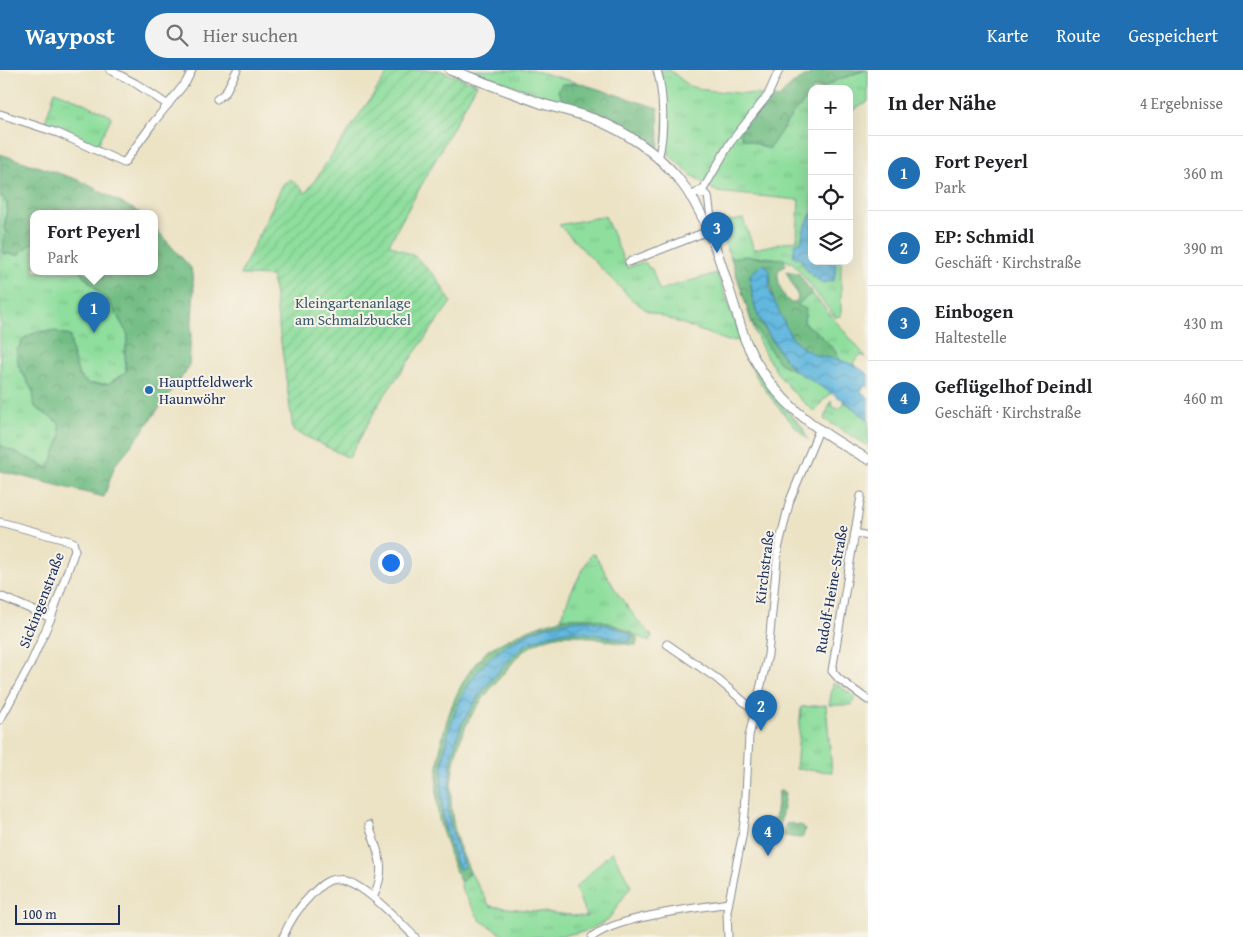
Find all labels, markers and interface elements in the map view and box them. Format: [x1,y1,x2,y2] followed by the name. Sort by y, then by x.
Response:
[145,13,495,58] search box
[25,18,115,53] text: Waypost
[163,21,191,49] icon: search
[203,21,298,49] text: Hier suchen
[987,22,1028,49] text: Karte
[1056,22,1101,49] text: Route
[1129,22,1218,49] text: Gespeichert
[808,85,853,265] map controls
[808,85,853,130] button: +
[888,87,996,118] text: In der Nähe
[1140,91,1223,115] text: 4 Ergebnisse
[808,130,853,175] button: −
[935,147,1028,175] text: Fort Peyerl
[900,161,908,185] text: 1
[1183,161,1223,185] text: 360 m
[808,175,853,220] button: locate
[935,175,966,199] text: Park
[30,210,158,275] popup
[701,212,733,253] pin: 3
[48,217,141,245] text: Fort Peyerl
[808,220,853,265] button: layers
[935,222,1034,250] text: EP: Schmidl
[900,236,908,260] text: 2
[1183,236,1223,260] text: 390 m
[48,245,78,269] text: Park
[935,250,1081,274] text: Geschäft · Kirchstraße
[78,292,110,333] pin: 1
[295,292,411,330] park label: Kleingartenanlage am Schmalzbuckel
[935,297,1013,325] text: Einbogen
[900,311,908,335] text: 3
[1183,311,1223,335] text: 430 m
[935,325,1007,349] text: Haltestelle
[159,371,253,409] place label: Hauptfeldwerk Haunwöhr
[935,372,1092,400] text: Geflügelhof Deindl
[143,384,155,396] marker: Hauptfeldwerk Haunwöhr
[900,386,908,410] text: 4
[1183,386,1223,410] text: 460 m
[935,400,1081,424] text: Geschäft · Kirchstraße
[809,523,853,655] street label: Rudolf-Heine-Straße
[749,529,779,605] street label: Kirchstraße
[13,549,69,651] street label: Sickingenstraße
[378,550,404,576] your location
[745,690,777,731] pin: 2
[752,815,784,856] pin: 4
[15,902,120,925] scale bar
[22,904,57,924] text: 100 m

